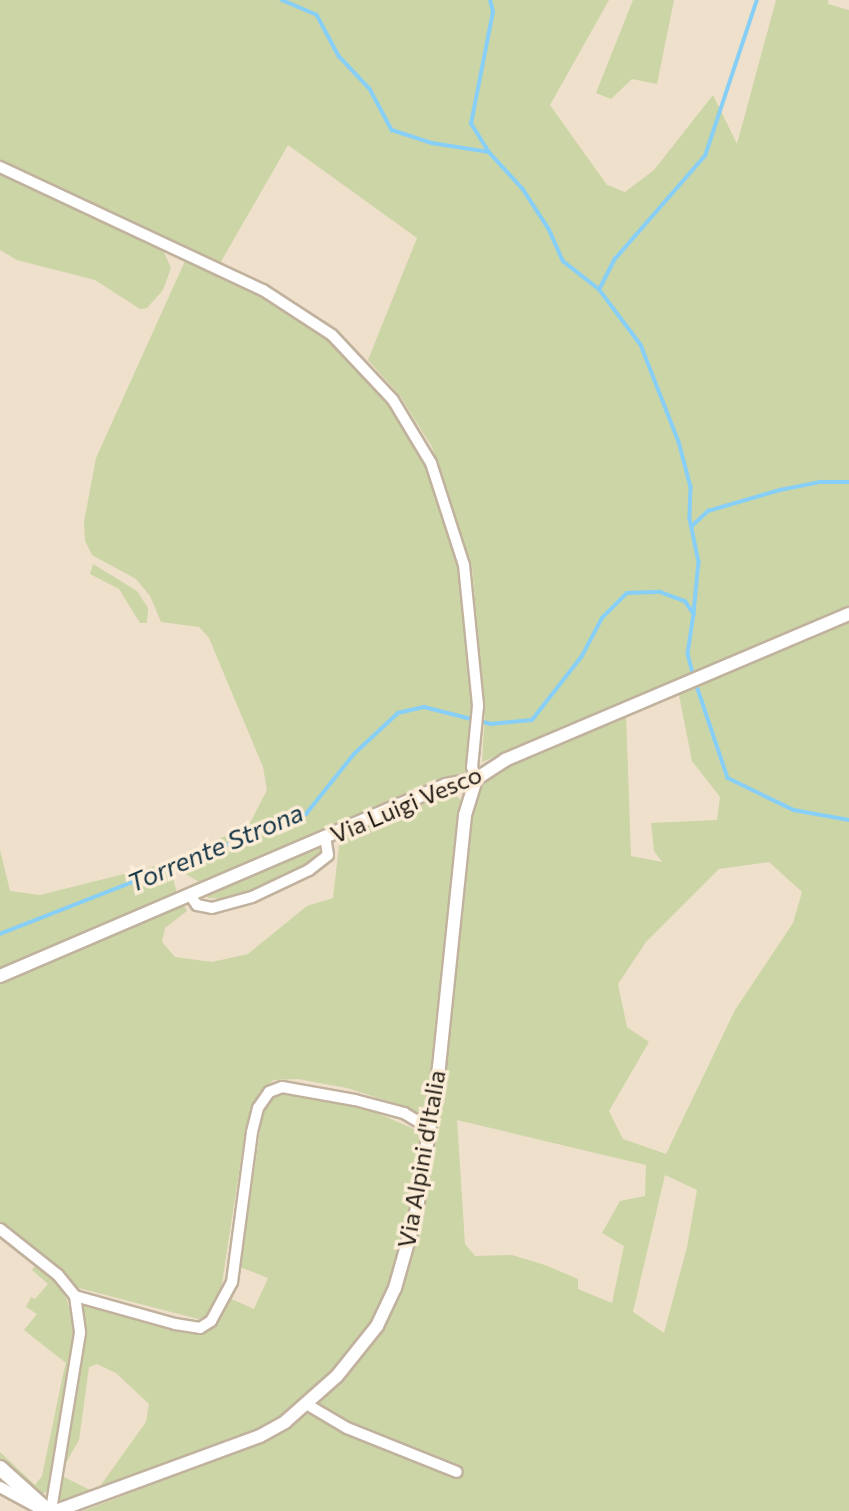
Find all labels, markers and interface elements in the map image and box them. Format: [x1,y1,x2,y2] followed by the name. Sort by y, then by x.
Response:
[326,759,486,849] street label: Via Luigi Vesco
[122,796,308,898] water label: Torrente Strona
[391,1068,451,1250] street label: Via Alpini d'Italia

